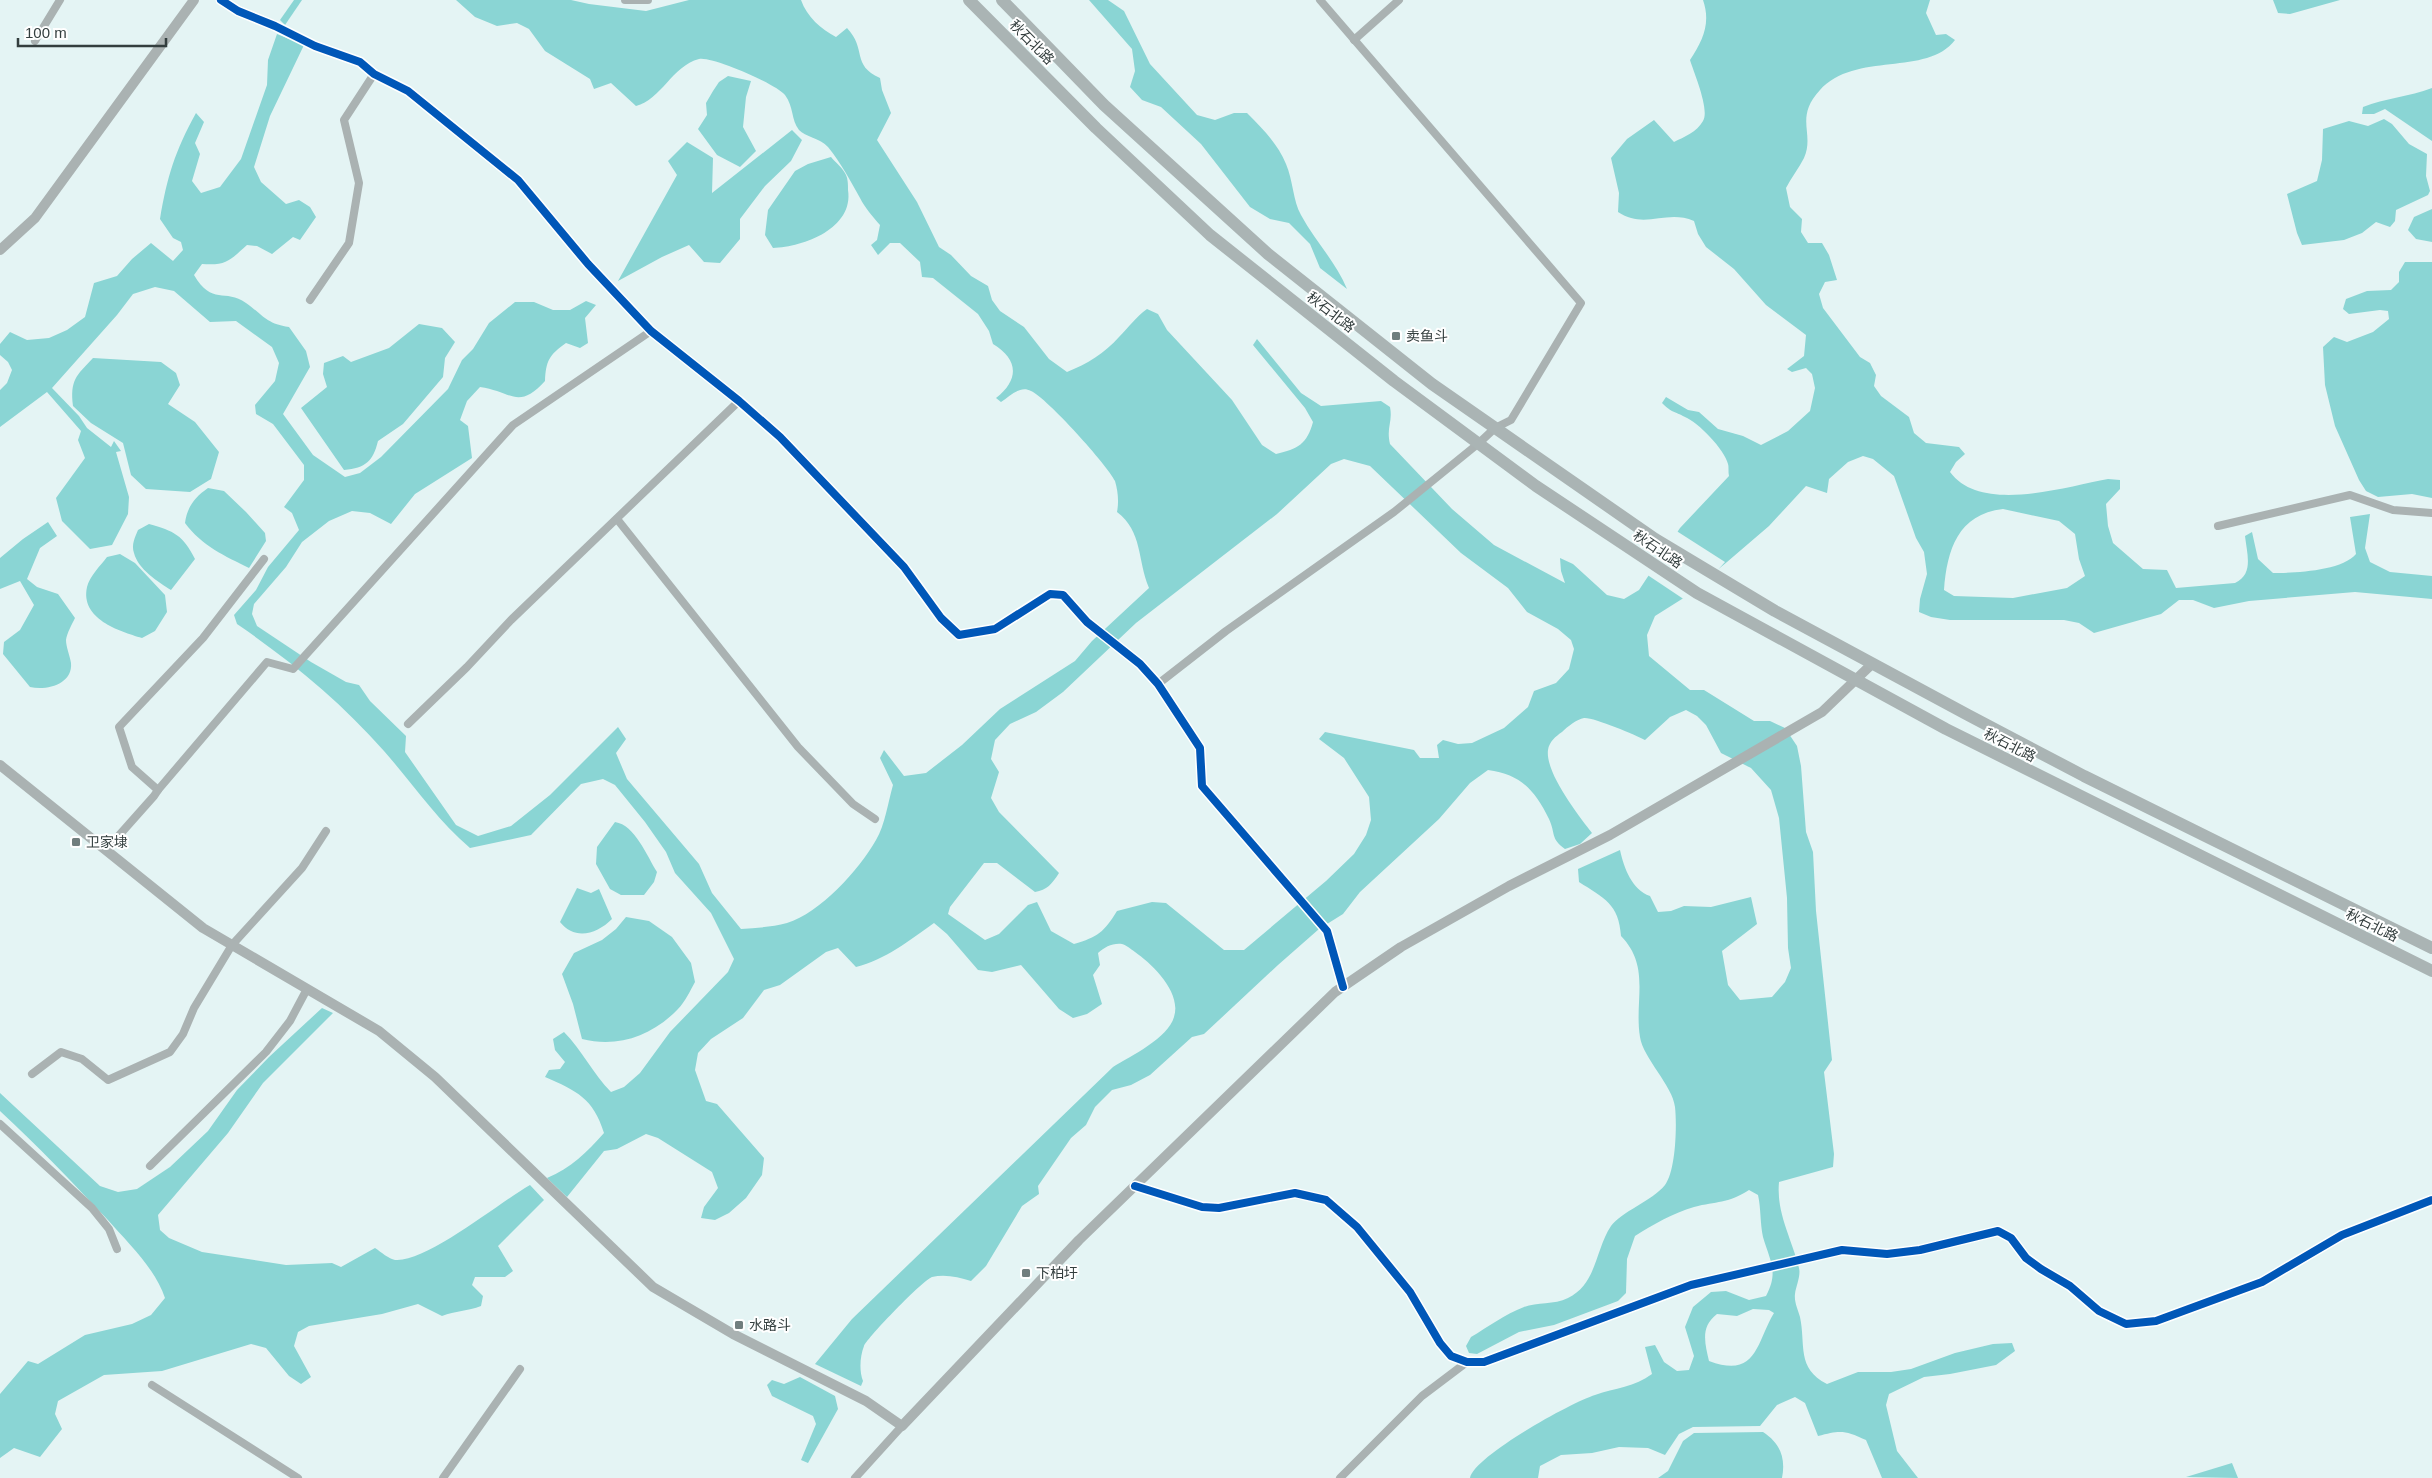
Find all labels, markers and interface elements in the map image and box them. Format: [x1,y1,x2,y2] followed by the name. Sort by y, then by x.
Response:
[18,15,165,47] scale bar
[1007,17,1057,67] street label: 秋石北路
[25,24,67,41] text: 100 m
[1304,288,1358,336] street label: 秋石北路
[1406,328,1448,344] place label: 卖鱼斗
[1390,330,1402,342] marker: 卖鱼斗
[1630,527,1686,571] street label: 秋石北路
[1981,725,2039,765] street label: 秋石北路
[86,834,128,850] place label: 卫家埭
[70,836,82,848] marker: 卫家埭
[2343,906,2401,944] street label: 秋石北路
[1036,1265,1078,1281] place label: 下柏圩
[1020,1267,1032,1279] marker: 下柏圩
[749,1317,791,1333] place label: 水路斗
[733,1319,745,1331] marker: 水路斗

